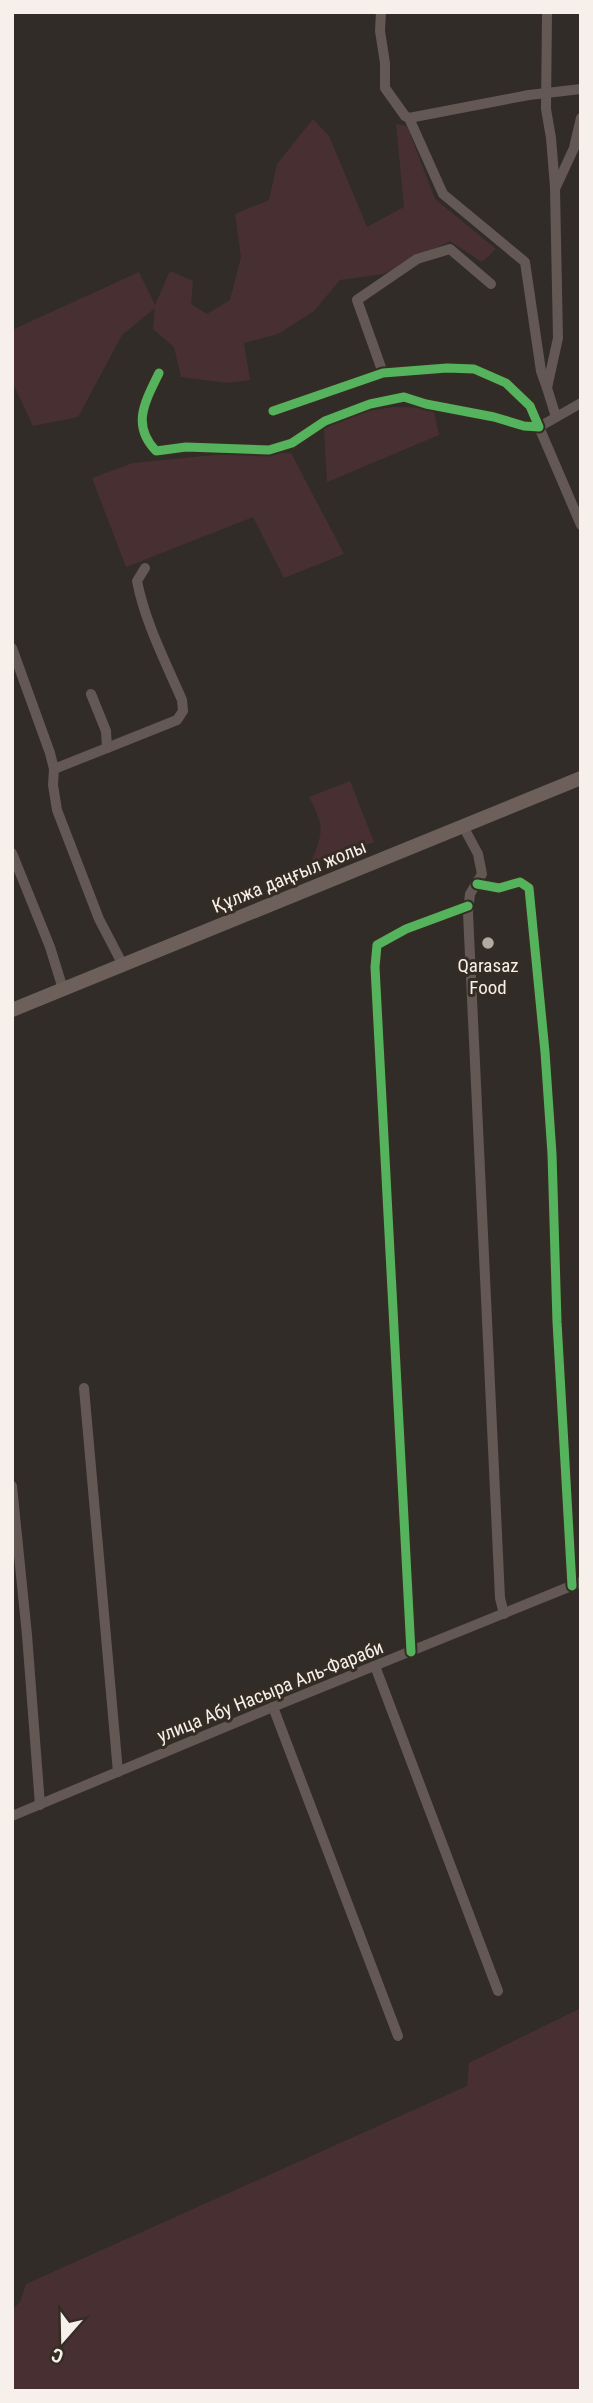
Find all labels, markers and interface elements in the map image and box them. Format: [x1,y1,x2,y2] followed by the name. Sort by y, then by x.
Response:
[209,835,370,918] street label: Құлжа даңғыл жолы
[480,935,496,951] marker: Qarasaz Food
[457,954,519,999] place label: Qarasaz Food
[154,1635,387,1747] street label: улица Абу Насыра Аль-Фараби
[28,2305,98,2375] north arrow
[48,2343,66,2368] text: С

